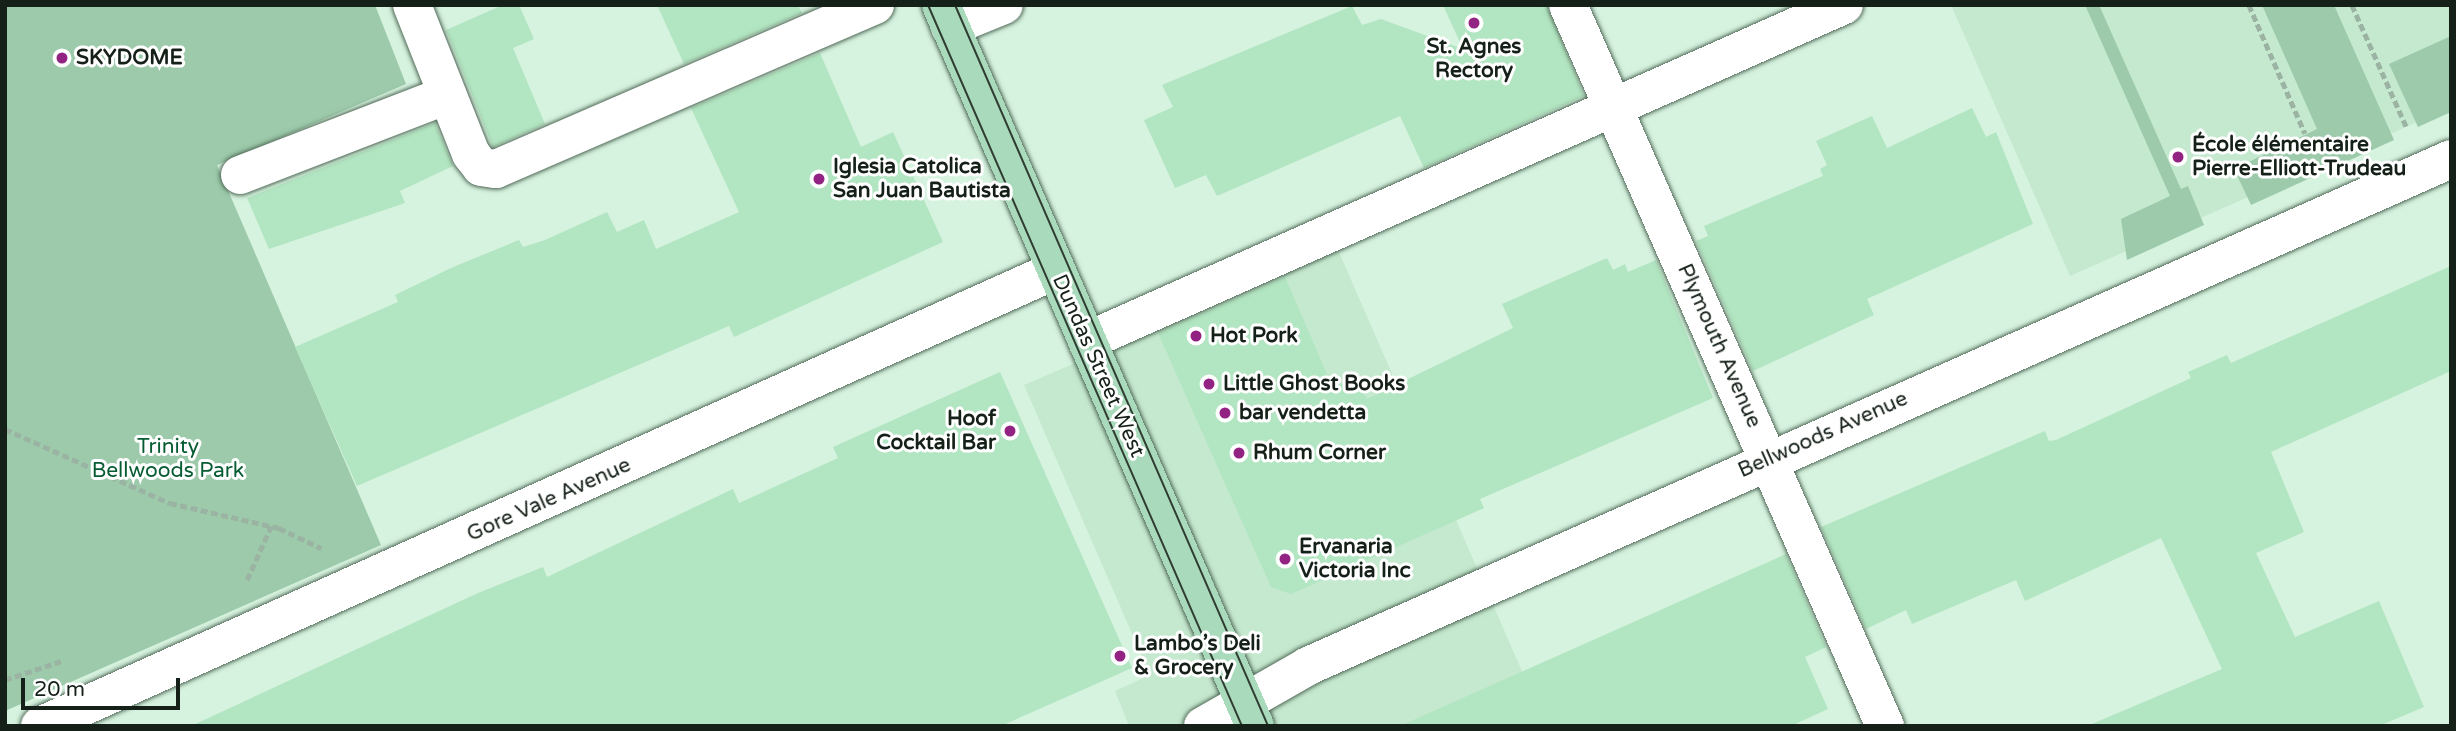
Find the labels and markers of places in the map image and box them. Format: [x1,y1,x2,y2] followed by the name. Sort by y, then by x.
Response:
[1466,15,1482,31] marker: St. Agnes Rectory
[1427,34,1521,84] place label: St. Agnes Rectory
[76,45,183,71] place label: SKYDOME
[54,50,70,66] marker: SKYDOME
[2192,132,2406,182] place label: École élémentaire Pierre-Elliott-Trudeau
[2170,149,2186,165] marker: École élémentaire Pierre-Elliott-Trudeau
[833,154,1011,204] place label: Iglesia Catolica San Juan Bautista
[811,171,827,187] marker: Iglesia Catolica San Juan Bautista
[1210,323,1298,349] place label: Hot Pork
[1188,328,1204,344] marker: Hot Pork
[1223,371,1405,397] place label: Little Ghost Books
[1201,376,1217,392] marker: Little Ghost Books
[1239,400,1366,426] place label: bar vendetta
[1217,405,1233,421] marker: bar vendetta
[876,406,996,456] place label: Hoof Cocktail Bar
[1002,423,1018,439] marker: Hoof Cocktail Bar
[1253,440,1386,466] place label: Rhum Corner
[1231,445,1247,461] marker: Rhum Corner
[1299,534,1411,584] place label: Ervanaria Victoria Inc
[1277,551,1293,567] marker: Ervanaria Victoria Inc
[1134,631,1261,681] place label: Lambo’s Deli & Grocery
[1112,648,1128,664] marker: Lambo’s Deli & Grocery

